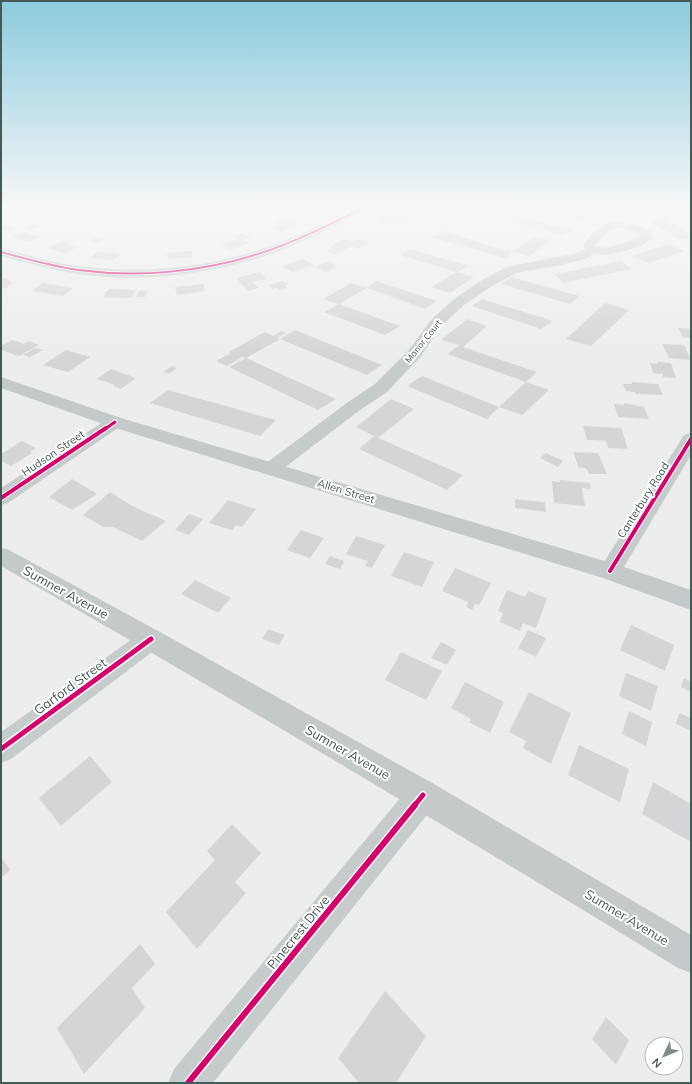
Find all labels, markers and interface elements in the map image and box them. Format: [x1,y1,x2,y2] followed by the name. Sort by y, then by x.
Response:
[402,317,444,365] street label: Manor Court
[19,427,87,479] street label: Hudson Street
[614,459,672,541] street label: Canterbury Road
[316,476,376,506] street label: Allen Street
[21,562,111,622] street label: Sumner Avenue
[31,654,110,718] street label: Garford Street
[303,721,393,783] street label: Sumner Avenue
[582,886,672,948] street label: Sumner Avenue
[263,892,333,972] street label: Pinecrest Drive
[644,1036,684,1076] north arrow
[649,1055,665,1071] text: N

